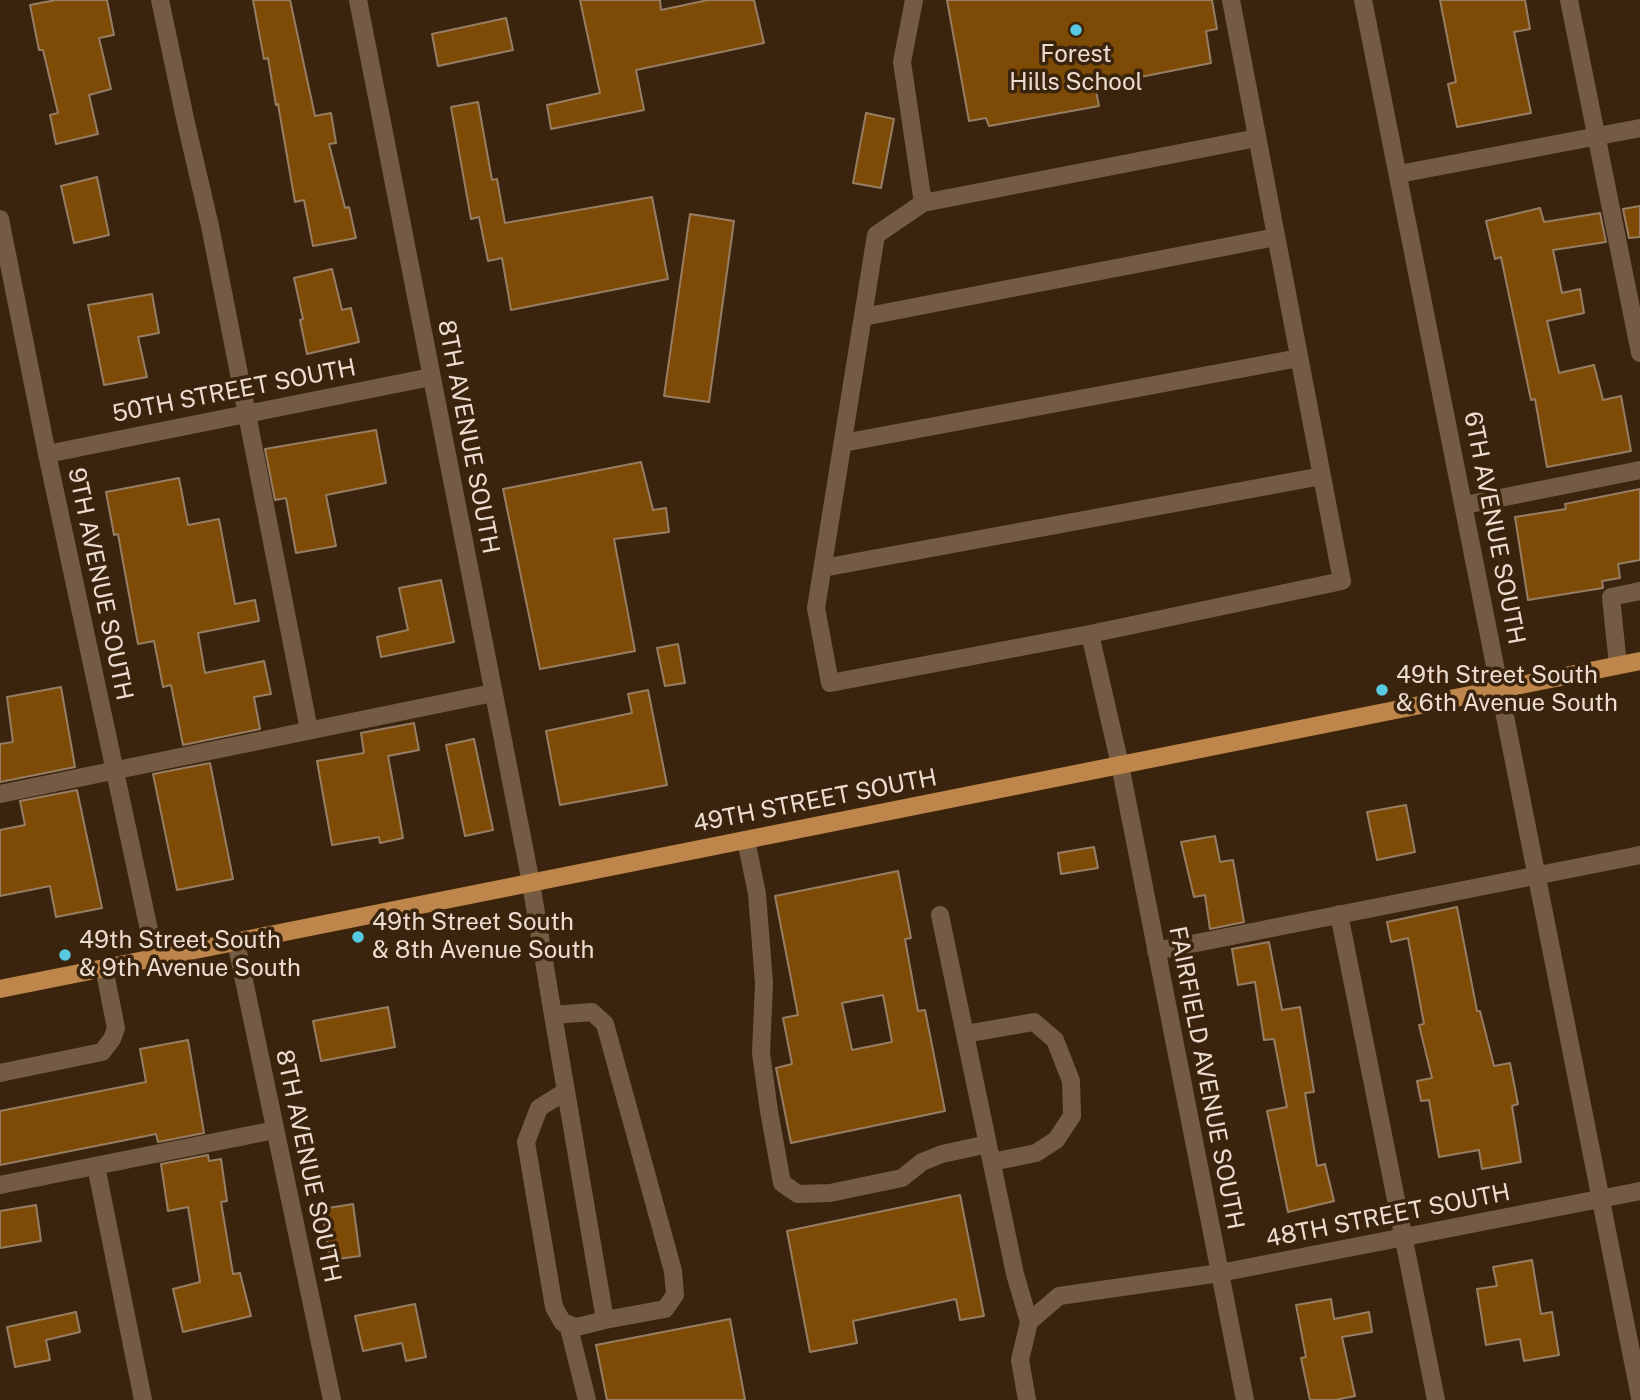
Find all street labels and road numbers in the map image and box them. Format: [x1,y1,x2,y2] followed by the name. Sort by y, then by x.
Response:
[431,318,505,556] street label: 8TH AVENUE SOUTH
[110,353,358,429] street label: 50TH STREET SOUTH
[1457,409,1531,647] street label: 6TH AVENUE SOUTH
[61,465,139,703] street label: 9TH AVENUE SOUTH
[691,763,939,839] street label: 49TH STREET SOUTH
[1162,924,1250,1232] street label: FAIRFIELD AVENUE SOUTH
[269,1047,347,1285] street label: 8TH AVENUE SOUTH
[1263,1178,1513,1254] street label: 48TH STREET SOUTH

